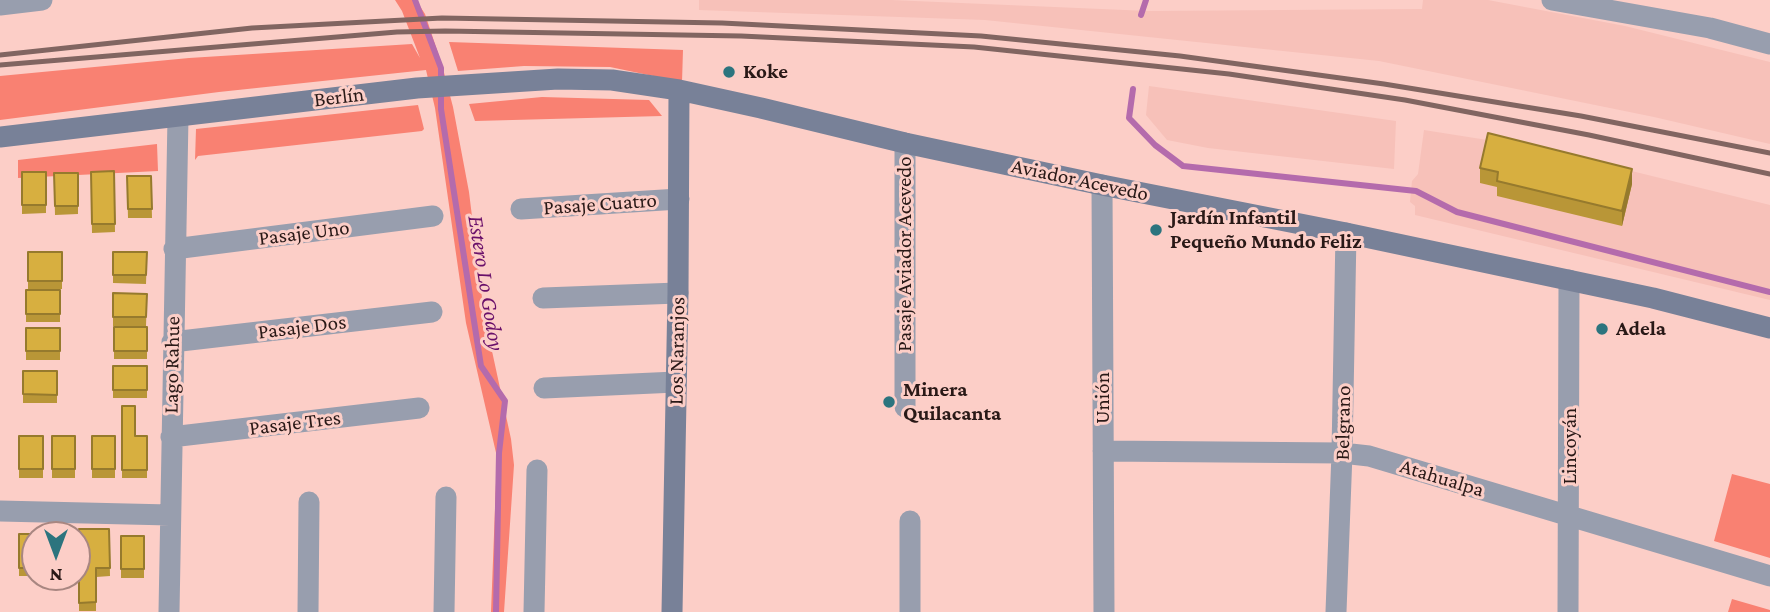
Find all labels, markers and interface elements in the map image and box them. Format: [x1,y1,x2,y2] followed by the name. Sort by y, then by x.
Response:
[743,59,788,85] place label: Koke
[721,64,737,80] marker: Koke
[312,81,366,113] street label: Berlín
[1009,153,1151,207] street label: Aviador Acevedo
[892,156,918,352] street label: Pasaje Aviador Acevedo
[542,187,658,221] street label: Pasaje Cuatro
[1170,205,1362,255] place label: Jardín Infantil Pequeño Mundo Feliz
[462,213,510,353] water label: Estero Lo Godoy
[257,215,351,251] street label: Pasaje Uno
[1148,222,1164,238] marker: Jardín Infantil Pequeño Mundo Feliz
[663,297,691,405] street label: Los Naranjos
[256,309,348,345] street label: Pasaje Dos
[159,316,185,414] street label: Lago Rahue
[1616,316,1666,342] place label: Adela
[1594,321,1610,337] marker: Adela
[1090,372,1116,424] street label: Unión
[903,377,1001,427] place label: Minera Quilacanta
[1330,385,1356,461] street label: Belgrano
[881,394,897,410] marker: Minera Quilacanta
[248,405,342,441] street label: Pasaje Tres
[1557,408,1583,484] street label: Lincoyán
[1397,453,1487,503] street label: Atahualpa
[21,521,91,591] north arrow
[50,565,62,586] text: N

